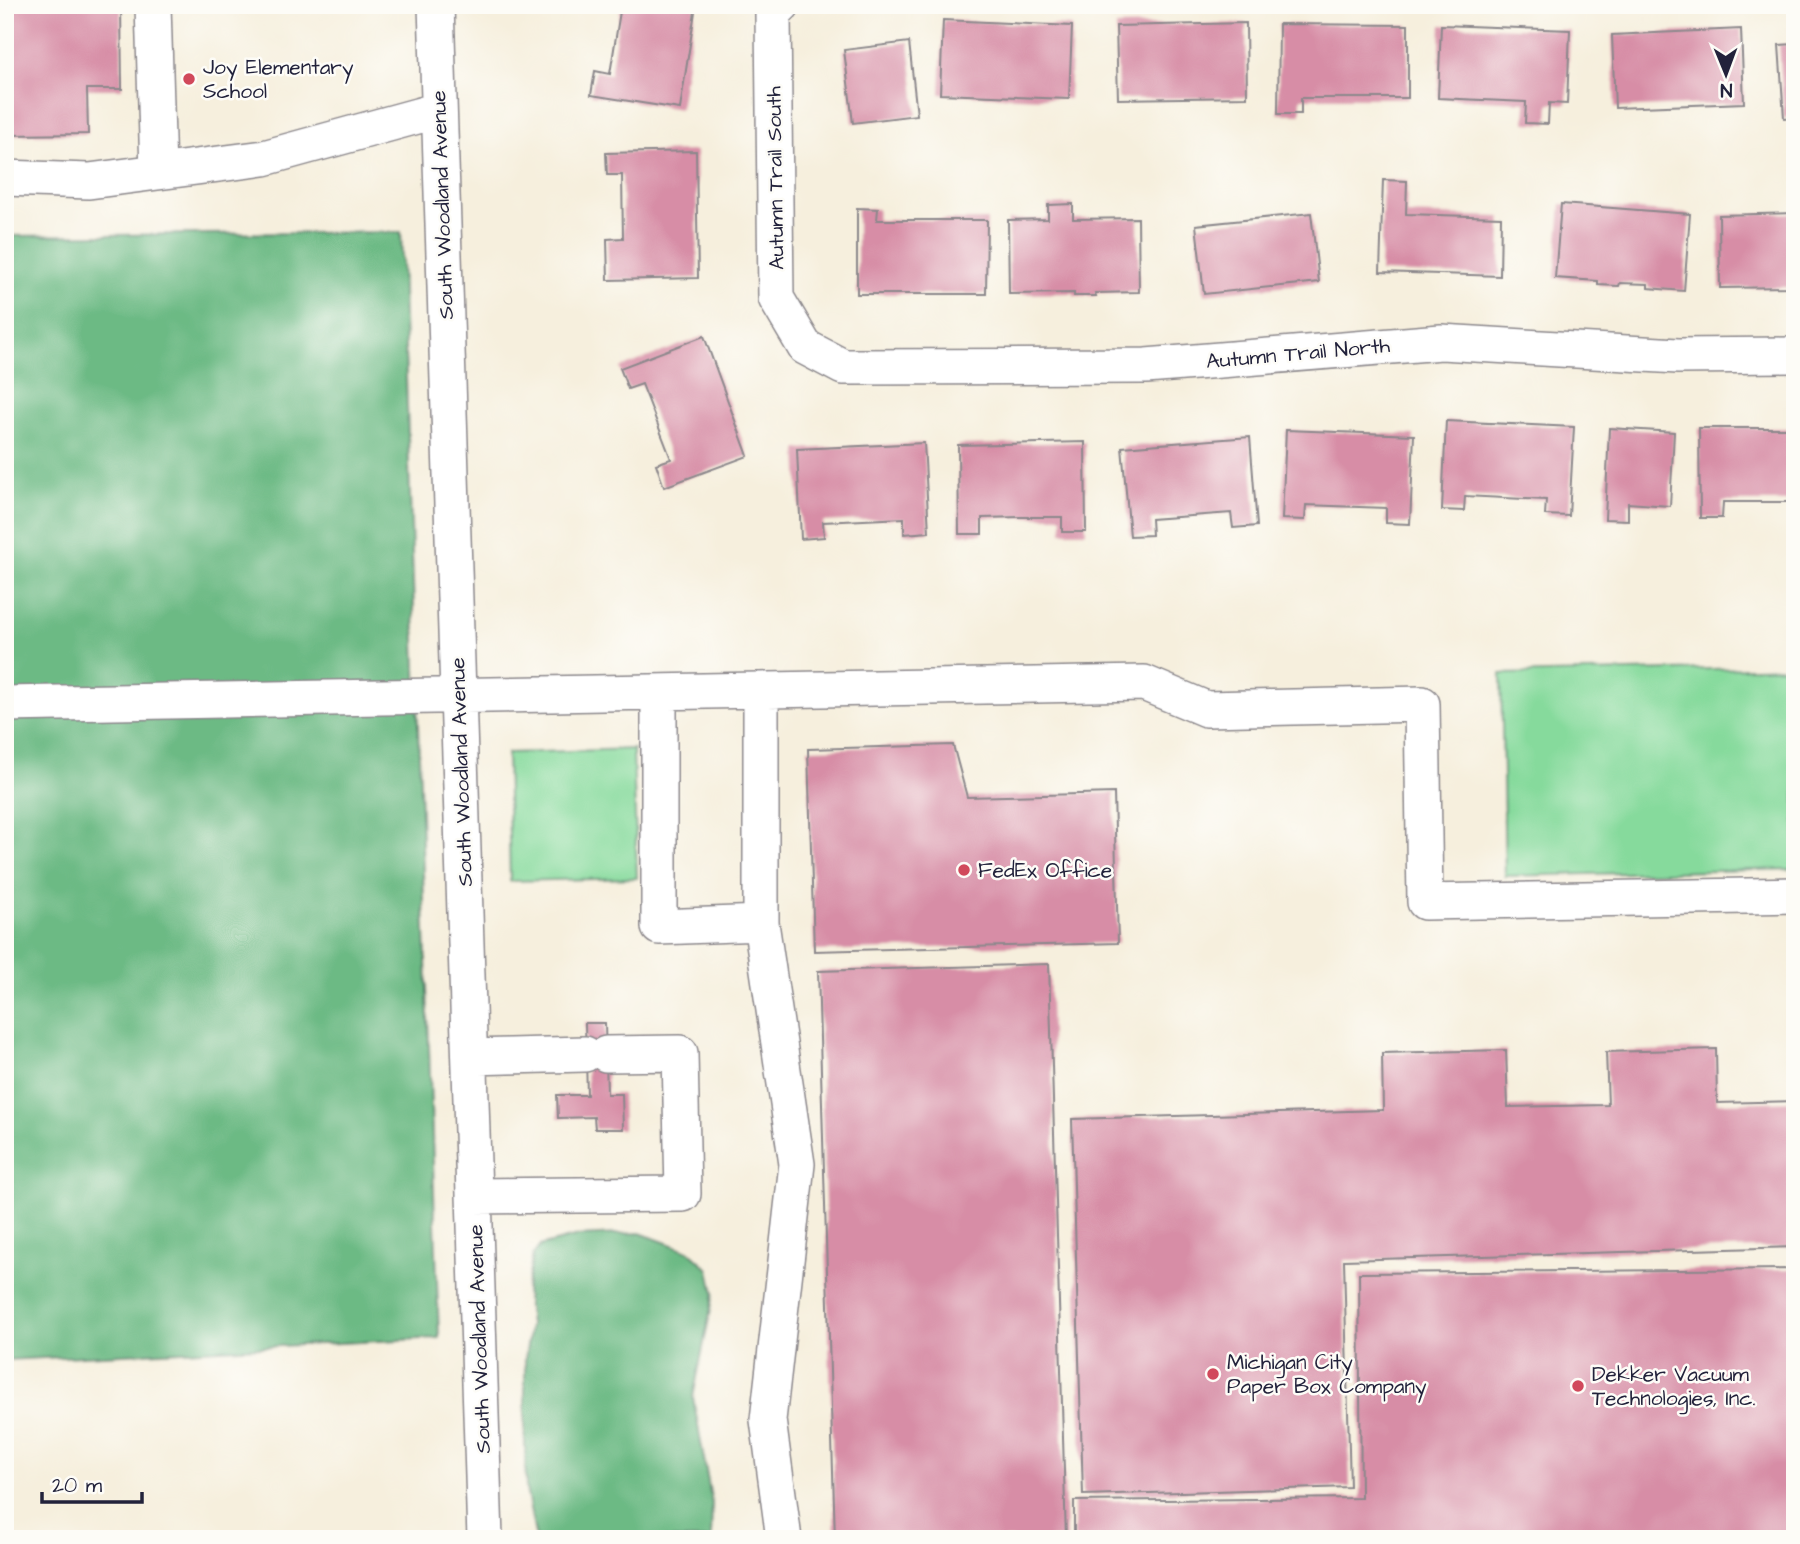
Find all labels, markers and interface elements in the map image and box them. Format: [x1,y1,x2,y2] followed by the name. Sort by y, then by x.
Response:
[1692,38,1762,108] north arrow
[203,53,354,106] place label: Joy Elementary School
[181,71,197,87] marker: Joy Elementary School
[1720,76,1732,103] text: N
[759,85,792,270] street label: Autumn Trail South
[424,90,461,320] street label: South Woodland Avenue
[1205,331,1392,376] street label: Autumn Trail North
[443,657,480,887] street label: South Woodland Avenue
[978,856,1112,885] place label: FedEx Office
[956,862,972,878] marker: FedEx Office
[461,1224,498,1454] street label: South Woodland Avenue
[1227,1348,1427,1403] place label: Michigan City Paper Box Company
[1592,1360,1756,1415] place label: Dekker Vacuum Technologies, Inc.
[1205,1366,1221,1382] marker: Michigan City Paper Box Company
[1570,1378,1586,1394] marker: Dekker Vacuum Technologies, Inc.
[42,1460,142,1504] scale bar
[52,1471,103,1500] text: 20 m

